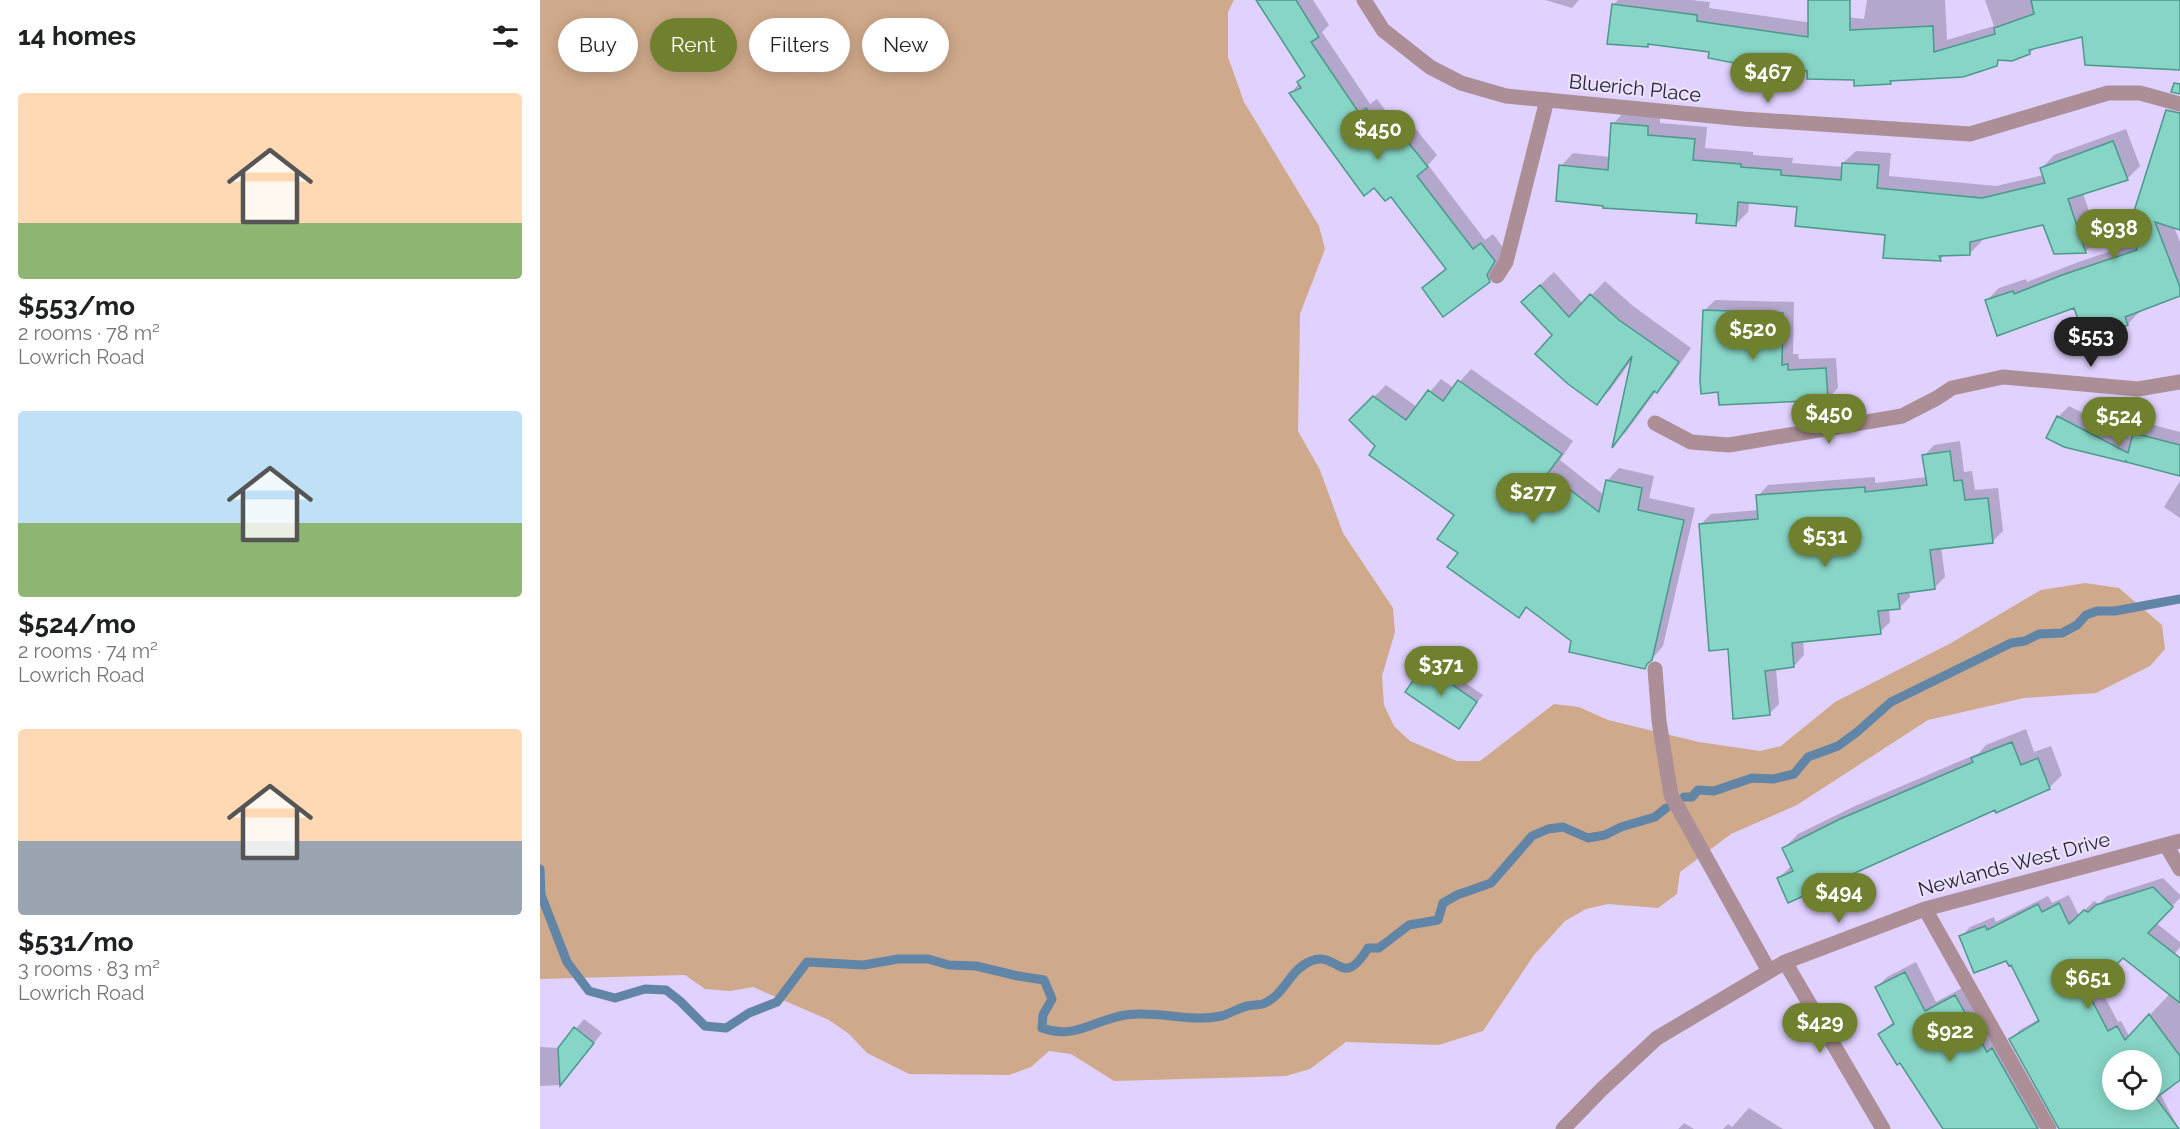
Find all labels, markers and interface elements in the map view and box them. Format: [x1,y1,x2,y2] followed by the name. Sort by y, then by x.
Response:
[558,18,638,72] chip: Buy
[650,18,737,72] chip: Rent
[749,18,850,72] chip: Filters
[862,18,949,72] chip: New
[489,20,522,53] icon: filters
[18,21,136,51] text: 14 homes
[1732,53,1804,104] pin: $467
[1744,60,1792,84] text: $467
[1568,69,1703,107] street label: Bluerich Place
[1342,110,1414,161] pin: $450
[1354,117,1402,141] text: $450
[216,132,324,240] icon: home
[2078,209,2150,260] pin: $938
[2090,216,2138,240] text: $938
[18,291,135,321] text: $553/mo
[1717,310,1789,361] pin: $520
[1729,317,1777,341] text: $520
[2055,317,2127,368] pin: $553
[18,321,160,345] text: 2 rooms · 78 m²
[2068,324,2114,348] text: $553
[18,345,144,369] text: Lowrich Road
[1793,394,1865,445] pin: $450
[2083,397,2155,448] pin: $524
[1805,401,1853,425] text: $450
[2096,404,2142,428] text: $524
[216,450,324,558] icon: home
[1497,473,1569,524] pin: $277
[1510,480,1556,504] text: $277
[1789,517,1861,568] pin: $531
[1803,524,1847,548] text: $531
[18,609,136,639] text: $524/mo
[18,639,158,663] text: 2 rooms · 74 m²
[1405,646,1477,697] pin: $371
[1419,653,1463,677] text: $371
[18,663,144,687] text: Lowrich Road
[216,768,324,876] icon: home
[1915,827,2113,901] street label: Newlands West Drive
[1803,873,1875,924] pin: $494
[1815,880,1863,904] text: $494
[18,927,134,957] text: $531/mo
[18,957,160,981] text: 3 rooms · 83 m²
[2052,959,2124,1010] pin: $651
[2065,966,2111,990] text: $651
[18,981,144,1005] text: Lowrich Road
[1784,1003,1856,1054] pin: $429
[1796,1010,1844,1034] text: $429
[1914,1012,1986,1063] pin: $922
[1926,1019,1974,1043] text: $922
[2102,1050,2162,1110] map controls
[2102,1050,2162,1110] button: locate

